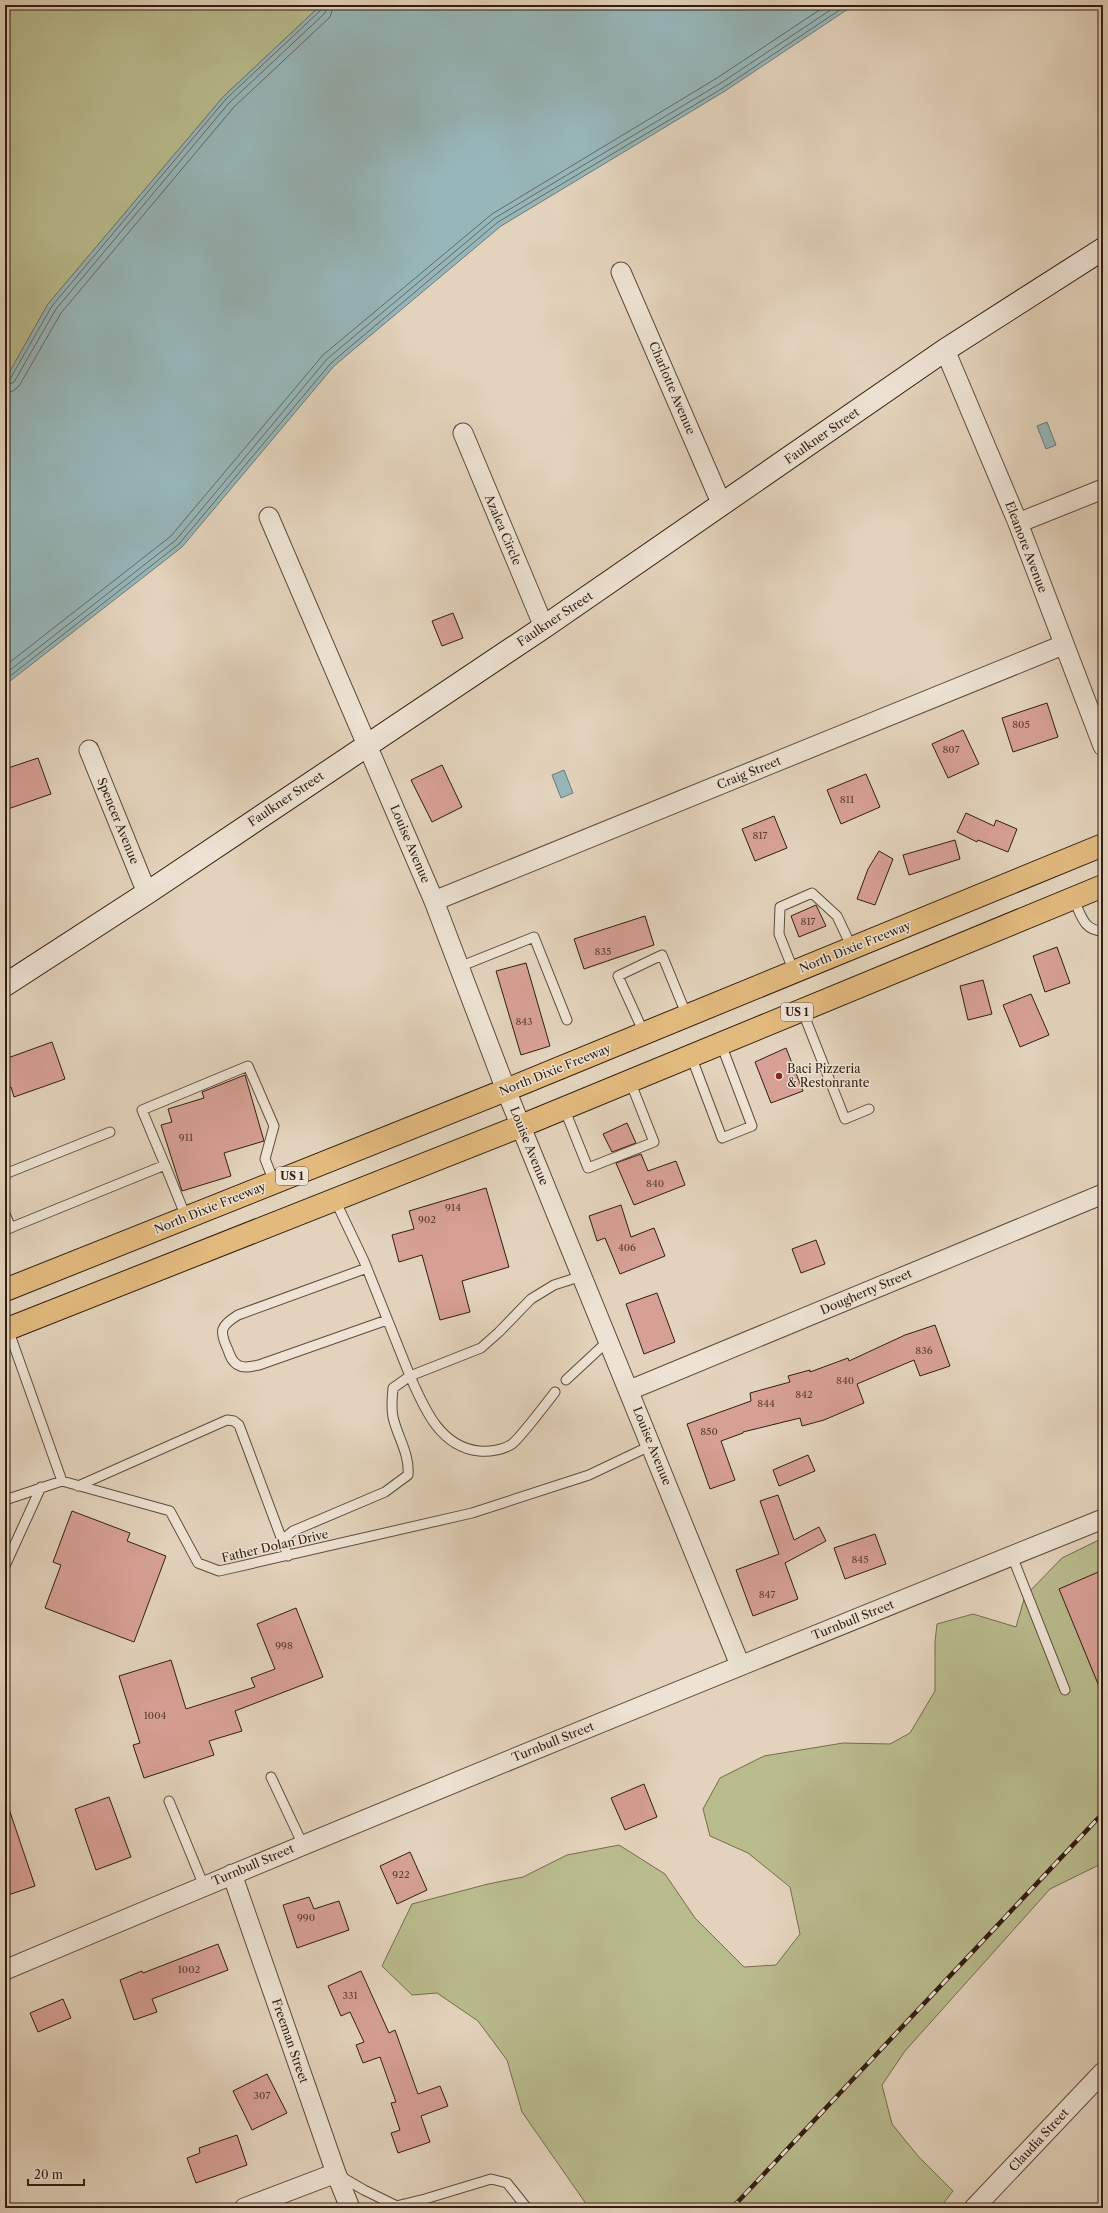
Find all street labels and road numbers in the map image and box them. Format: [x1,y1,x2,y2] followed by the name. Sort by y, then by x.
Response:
[646,339,699,437] street label: Charlotte Avenue
[781,404,863,467] street label: Faulkner Street
[481,491,525,568] street label: Azalea Circle
[1002,499,1051,595] street label: Eleanore Avenue
[514,587,596,649] street label: Faulkner Street
[715,753,784,792] street label: Craig Street
[245,767,327,829] street label: Faulkner Street
[94,775,143,867] street label: Spencer Avenue
[387,802,434,885] street label: Louise Avenue
[797,917,913,976] street label: North Dixie Freeway
[781,1003,813,1021] road number: US 1
[497,1040,613,1099] street label: North Dixie Freeway
[507,1104,552,1188] street label: Louise Avenue
[276,1167,308,1185] road number: US 1
[152,1178,268,1237] street label: North Dixie Freeway
[818,1265,914,1318] street label: Dougherty Street
[630,1404,675,1488] street label: Louise Avenue
[220,1526,330,1565] street label: Father Dolan Drive
[809,1596,897,1643] street label: Turnbull Street
[509,1718,597,1765] street label: Turnbull Street
[210,1840,297,1889] street label: Turnbull Street
[269,1997,312,2086] street label: Freeman Street
[1006,2104,1072,2174] street label: Claudia Street

